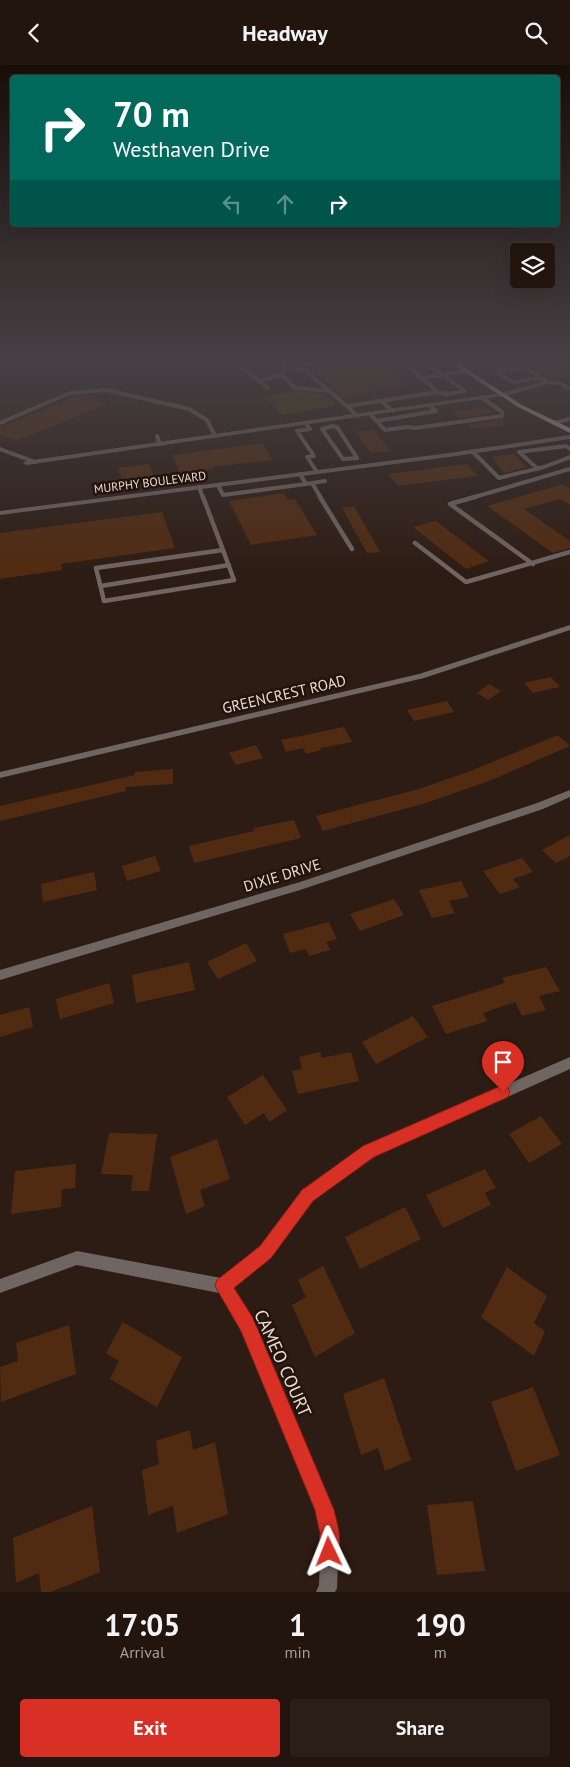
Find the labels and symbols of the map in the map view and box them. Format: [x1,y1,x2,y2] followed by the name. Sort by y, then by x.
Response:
[93,468,207,496] street label: MURPHY BOULEVARD
[220,671,348,717] street label: GREENCREST ROAD
[241,854,323,896] street label: DIXIE DRIVE
[482,1041,524,1092] pin
[249,1306,317,1420] street label: CAMEO COURT
[302,1525,354,1577] position arrow

